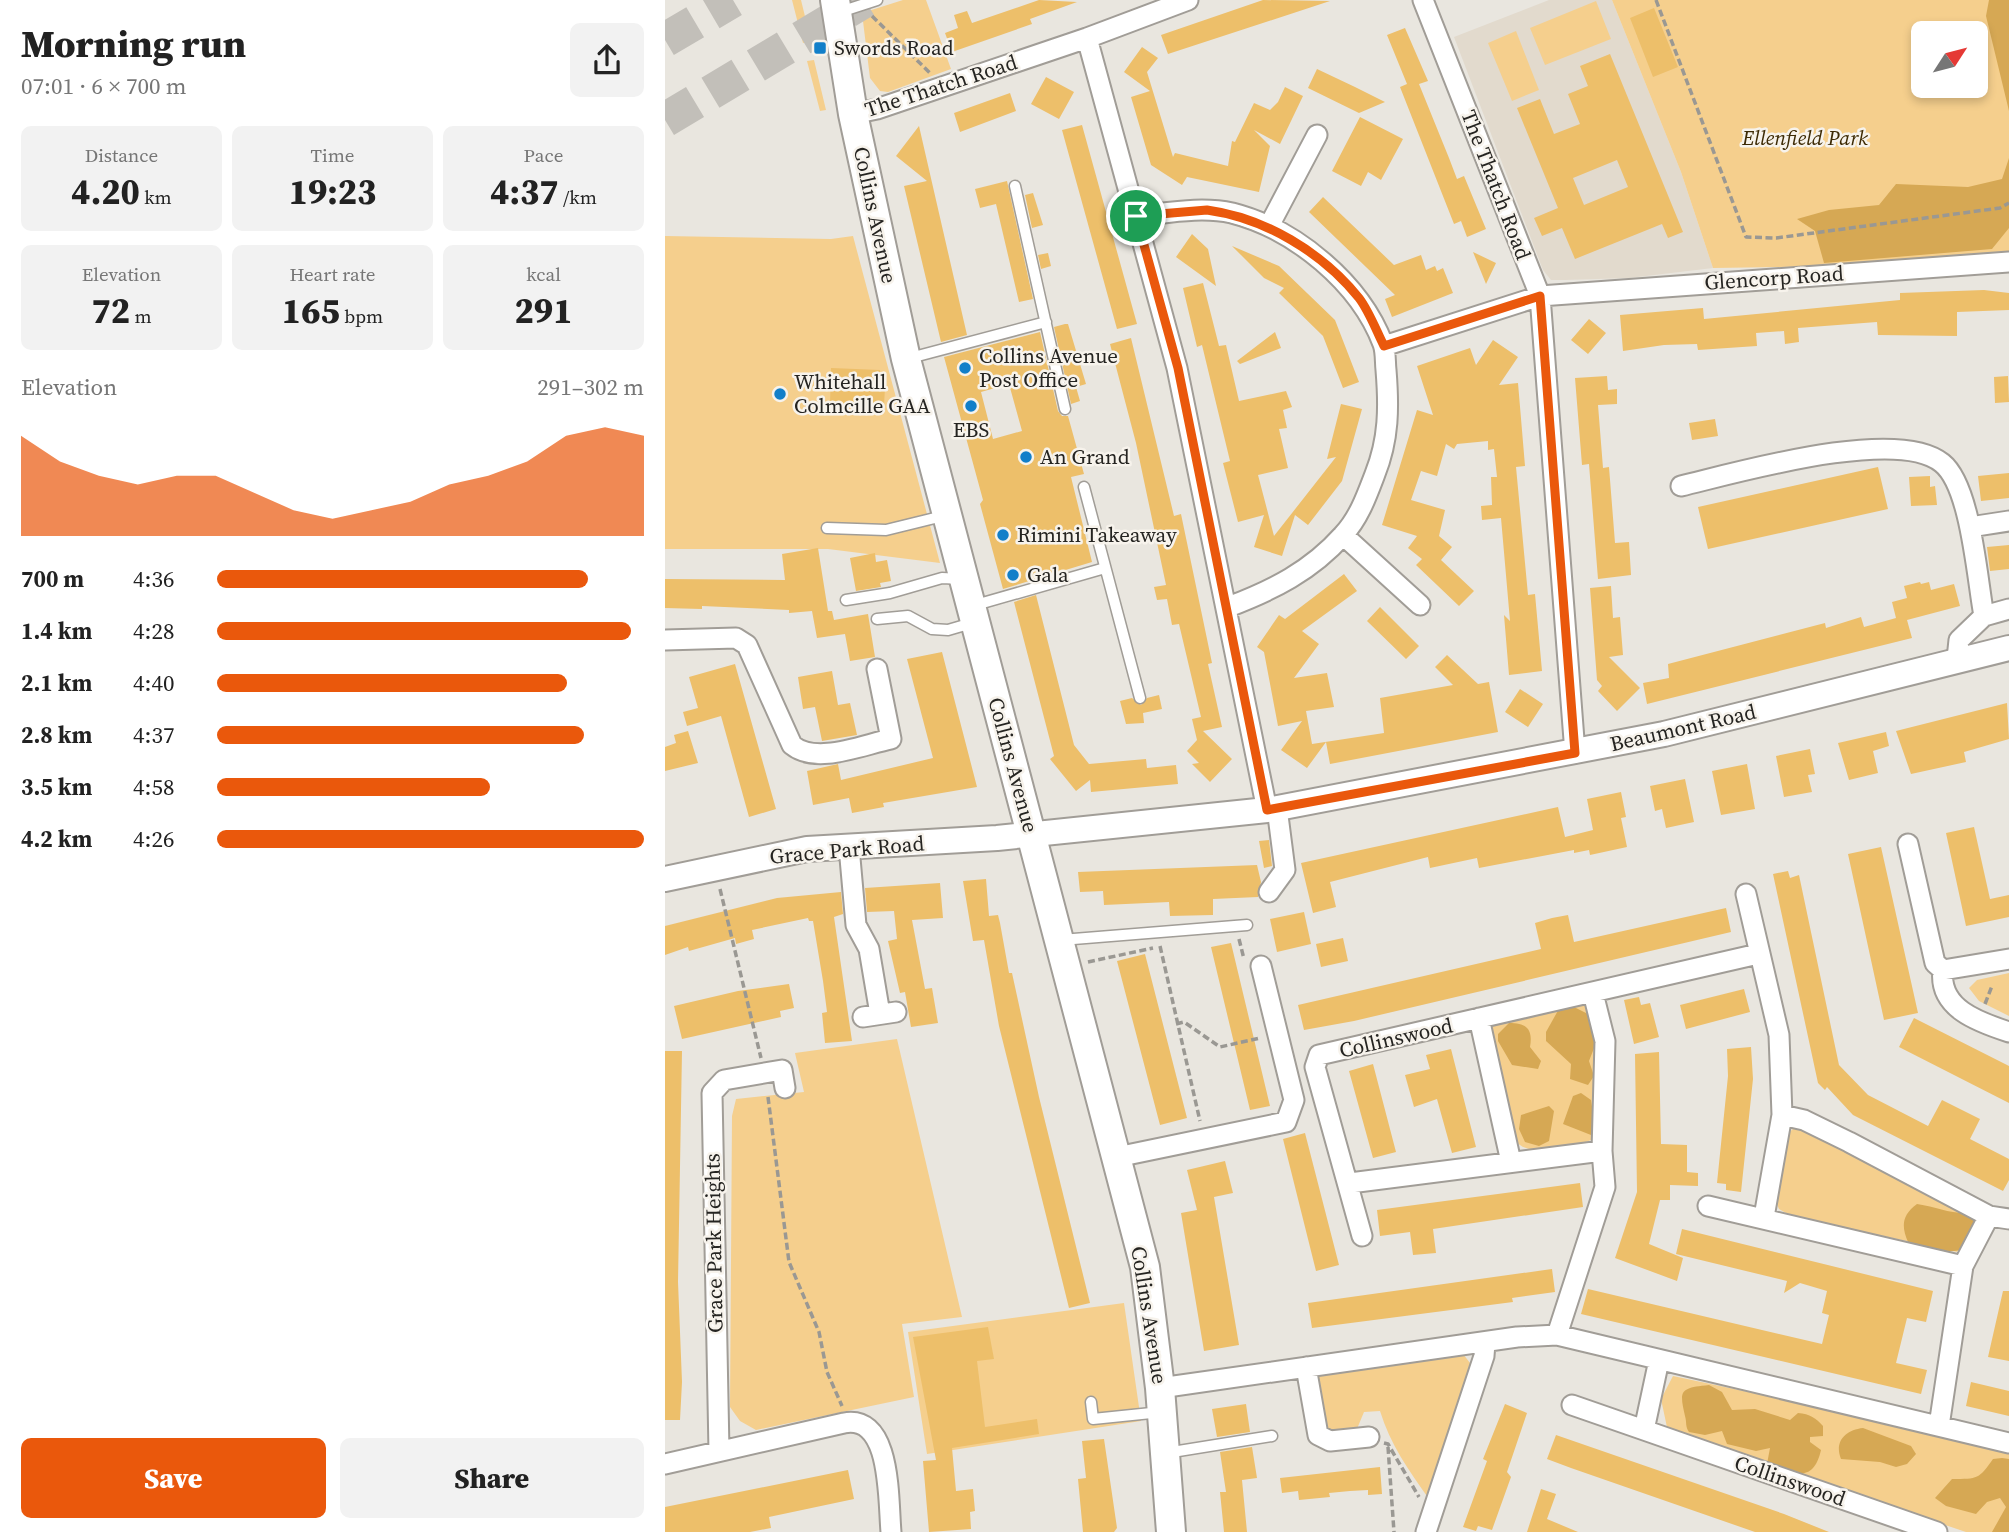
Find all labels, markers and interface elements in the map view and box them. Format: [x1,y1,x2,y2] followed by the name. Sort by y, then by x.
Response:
[21,18,246,70] text: Morning run
[1911,21,1988,98] north arrow
[1911,21,1988,98] map controls
[570,23,644,97] button: share
[834,33,954,62] place label: Swords Road
[812,40,828,56] marker: Swords Road
[861,47,1021,124] street label: The Thatch Road
[21,70,187,102] text: 07:01 · 6 × 700 m
[1455,106,1538,264] street label: The Thatch Road
[1741,123,1868,152] park label: Ellenfield Park
[85,142,158,168] text: Distance
[311,142,354,168] text: Time
[524,142,563,168] text: Pace
[847,144,904,286] street label: Collins Avenue
[71,168,140,216] text: 4.20
[289,168,376,216] text: 19:23
[490,168,559,216] text: 4:37
[140,184,172,210] text: km
[559,184,597,210] text: /km
[1106,186,1166,246] pin
[1117,197,1155,235] icon: arrive
[1703,258,1845,297] street label: Glencorp Road
[82,261,161,287] text: Elevation
[289,261,376,287] text: Heart rate
[526,261,561,287] text: kcal
[91,287,130,335] text: 72
[282,287,340,335] text: 165
[515,287,572,335] text: 291
[130,303,152,329] text: m
[340,303,383,329] text: bpm
[979,341,1118,394] place label: Collins Avenue Post Office
[957,360,973,376] marker: Collins Avenue Post Office
[794,367,931,420] place label: Whitehall Colmcille GAA
[21,371,117,403] text: Elevation
[537,371,644,403] text: 291–302 m
[772,386,788,402] marker: Whitehall Colmcille GAA
[963,398,979,414] marker: EBS
[953,415,989,444] place label: EBS
[1040,442,1130,471] place label: An Grand
[1018,449,1034,465] marker: An Grand
[1017,520,1177,549] place label: Rimini Takeaway
[995,527,1011,543] marker: Rimini Takeaway
[1027,560,1069,589] place label: Gala
[21,563,84,595] text: 700 m
[133,563,174,595] text: 4:36
[1005,567,1021,583] marker: Gala
[21,615,92,647] text: 1.4 km
[133,615,174,647] text: 4:28
[21,667,92,699] text: 2.1 km
[133,667,174,699] text: 4:40
[981,694,1045,836] street label: Collins Avenue
[1607,697,1759,758] street label: Beaumont Road
[21,719,92,751] text: 2.8 km
[133,719,174,751] text: 4:37
[21,771,92,803] text: 3.5 km
[133,771,174,803] text: 4:58
[21,823,92,855] text: 4.2 km
[133,823,174,855] text: 4:26
[768,828,926,871] street label: Grace Park Road
[1336,1010,1456,1065] street label: Collinswood
[697,1153,730,1333] street label: Grace Park Heights
[1124,1244,1175,1386] street label: Collins Avenue
[21,1438,326,1518] button: Save
[340,1438,644,1518] button: Share
[1731,1448,1850,1513] street label: Collinswood

